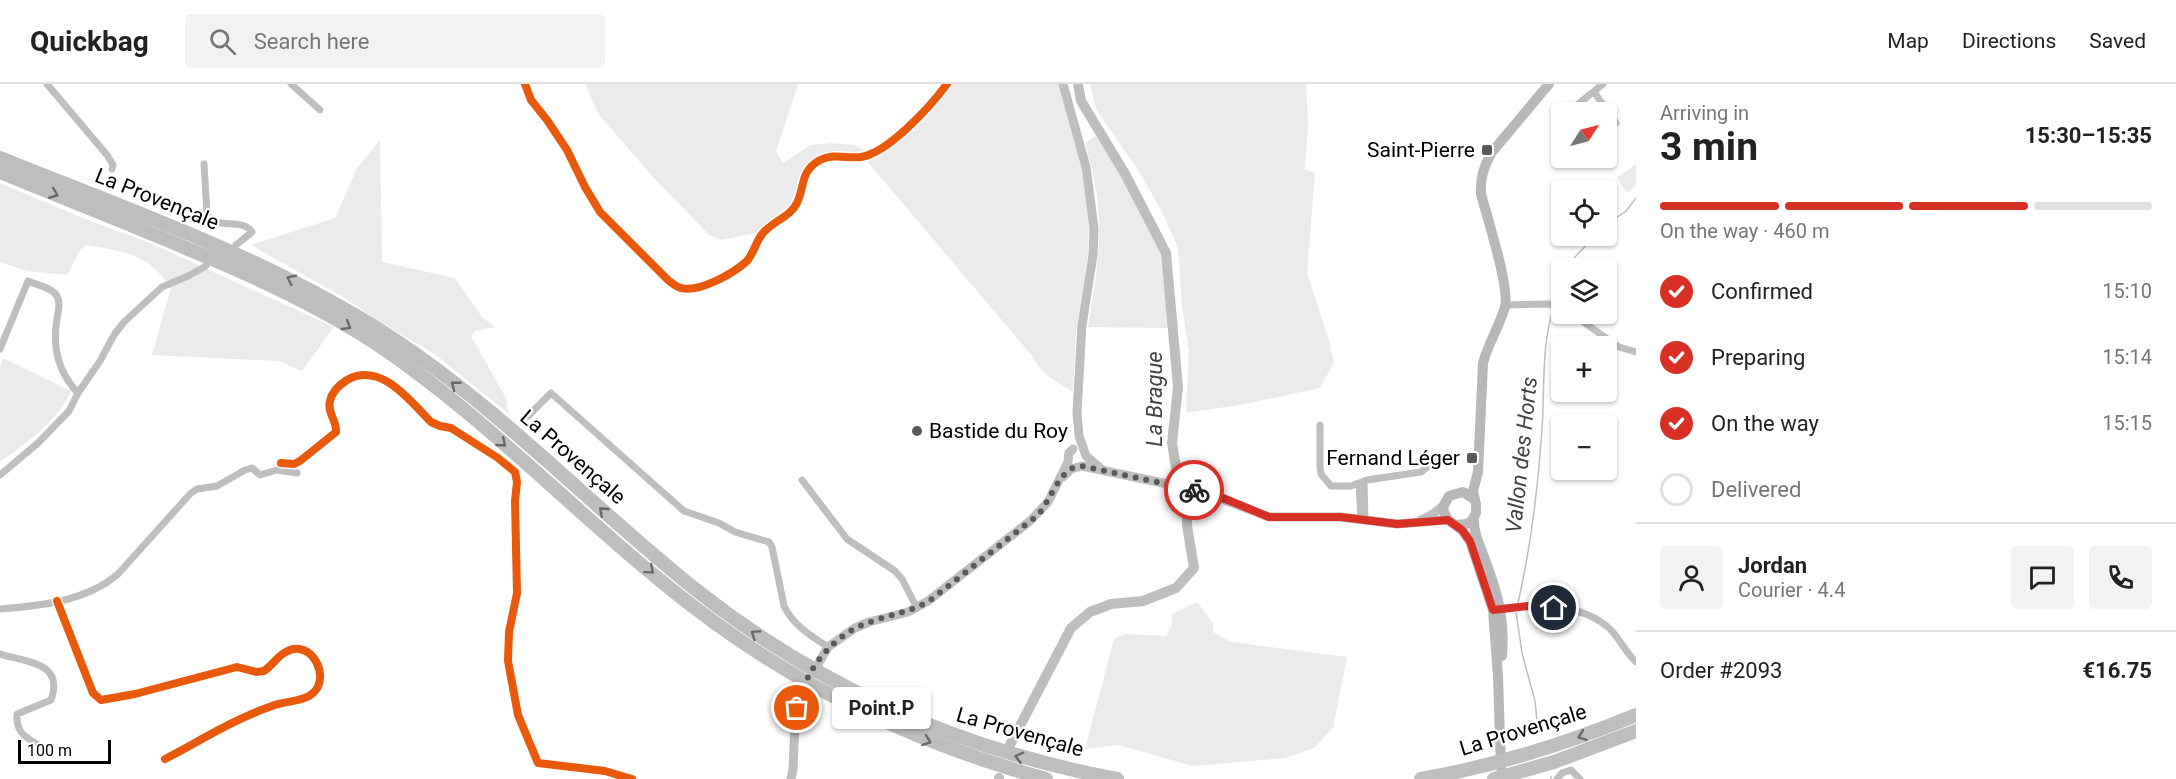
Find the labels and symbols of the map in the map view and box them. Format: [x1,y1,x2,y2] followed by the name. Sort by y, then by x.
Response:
[1551,102,1617,168] north arrow
[1367,138,1475,162] place label: Saint-Pierre
[1480,143,1494,157] marker: Saint-Pierre
[92,163,222,235] street label: La Provençale
[48,187,59,199] one-way arrow
[287,275,298,287] one-way arrow
[341,318,351,330] one-way arrow
[1142,351,1167,447] water label: La Brague
[1501,375,1542,535] water label: Vallon des Horts
[451,381,462,392] one-way arrow
[516,405,630,509] street label: La Provençale
[929,419,1068,443] place label: Bastide du Roy
[910,424,924,438] marker: Bastide du Roy
[495,436,506,447] one-way arrow
[1326,446,1460,470] place label: Fernand Léger
[1465,451,1479,465] marker: Fernand Léger
[1164,460,1224,520] courier
[599,507,610,518] one-way arrow
[643,563,654,574] one-way arrow
[1528,582,1579,633] pin
[750,630,761,641] one-way arrow
[771,682,822,733] pin
[833,687,932,729] callout: Point.P
[1457,699,1589,761] street label: La Provençale
[954,702,1086,762] street label: La Provençale
[1577,729,1587,742] one-way arrow
[921,733,932,746] one-way arrow
[18,737,111,764] scale bar
[1014,752,1025,764] one-way arrow

